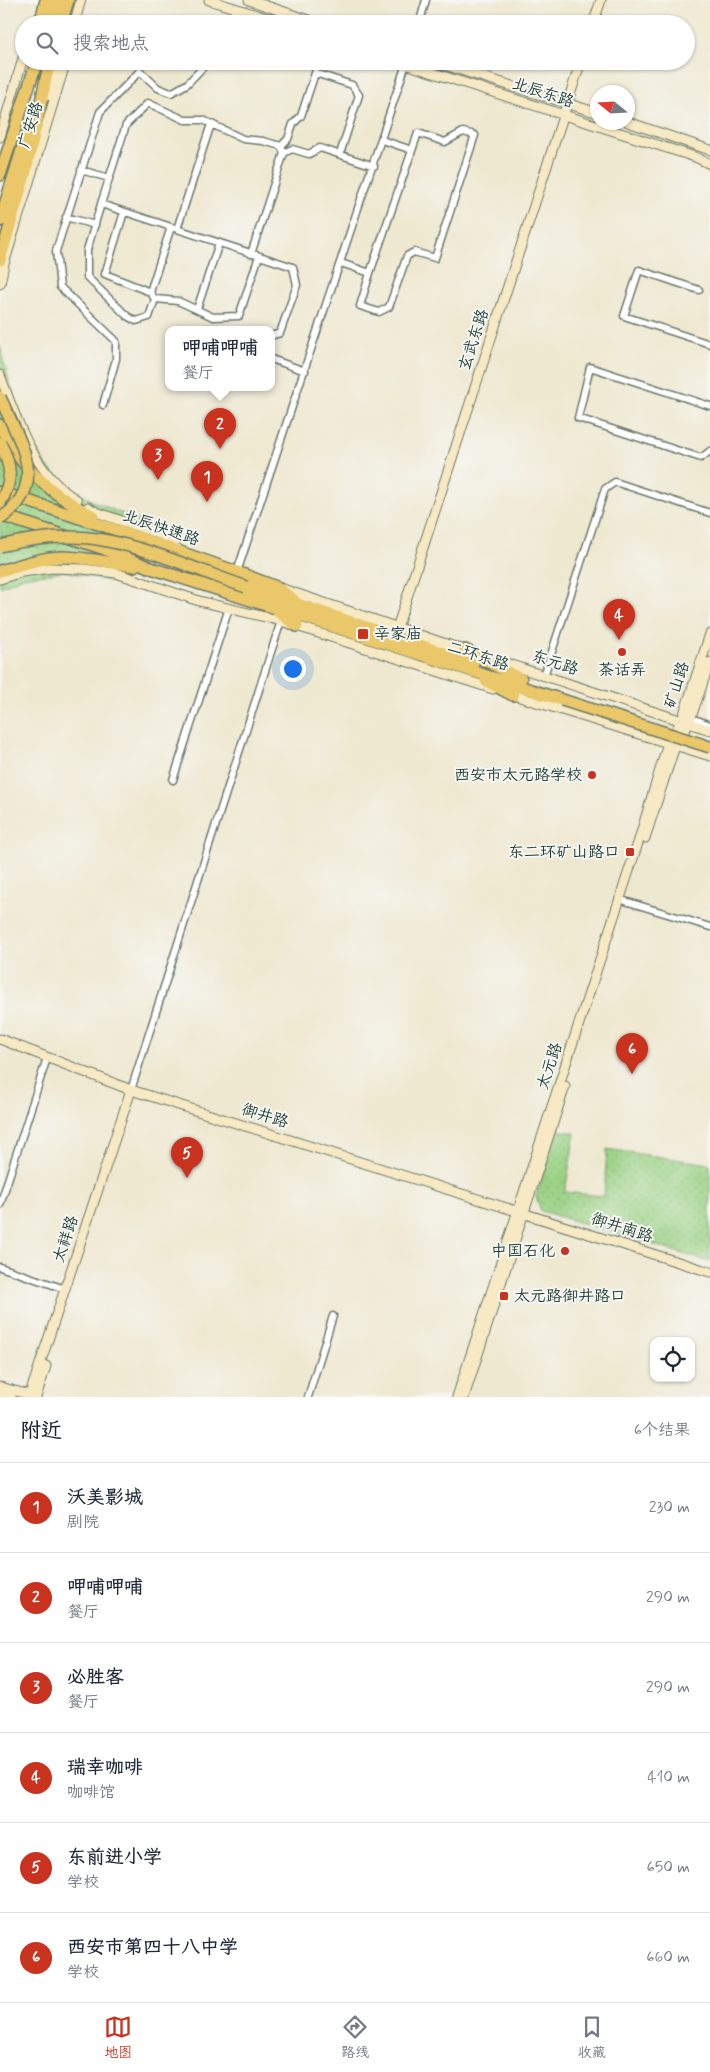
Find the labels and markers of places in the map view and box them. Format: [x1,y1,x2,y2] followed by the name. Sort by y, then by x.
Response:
[204,408,236,449] pin: 2
[142,439,174,480] pin: 3
[191,461,223,502] pin: 1
[603,599,635,640] pin: 4
[374,624,422,645] place label: 辛家庙
[356,627,370,641] marker: 辛家庙
[616,646,628,658] marker: 茶话弄
[598,660,646,681] place label: 茶话弄
[454,765,582,786] place label: 西安市太元路学校
[586,769,598,781] marker: 西安市太元路学校
[508,842,620,863] place label: 东二环矿山路口
[624,846,636,858] marker: 东二环矿山路口
[616,1033,648,1074] pin: 6
[171,1137,203,1178] pin: 5
[491,1241,555,1262] place label: 中国石化
[559,1245,571,1257] marker: 中国石化
[514,1286,626,1307] place label: 太元路御井路口
[498,1290,510,1302] marker: 太元路御井路口

